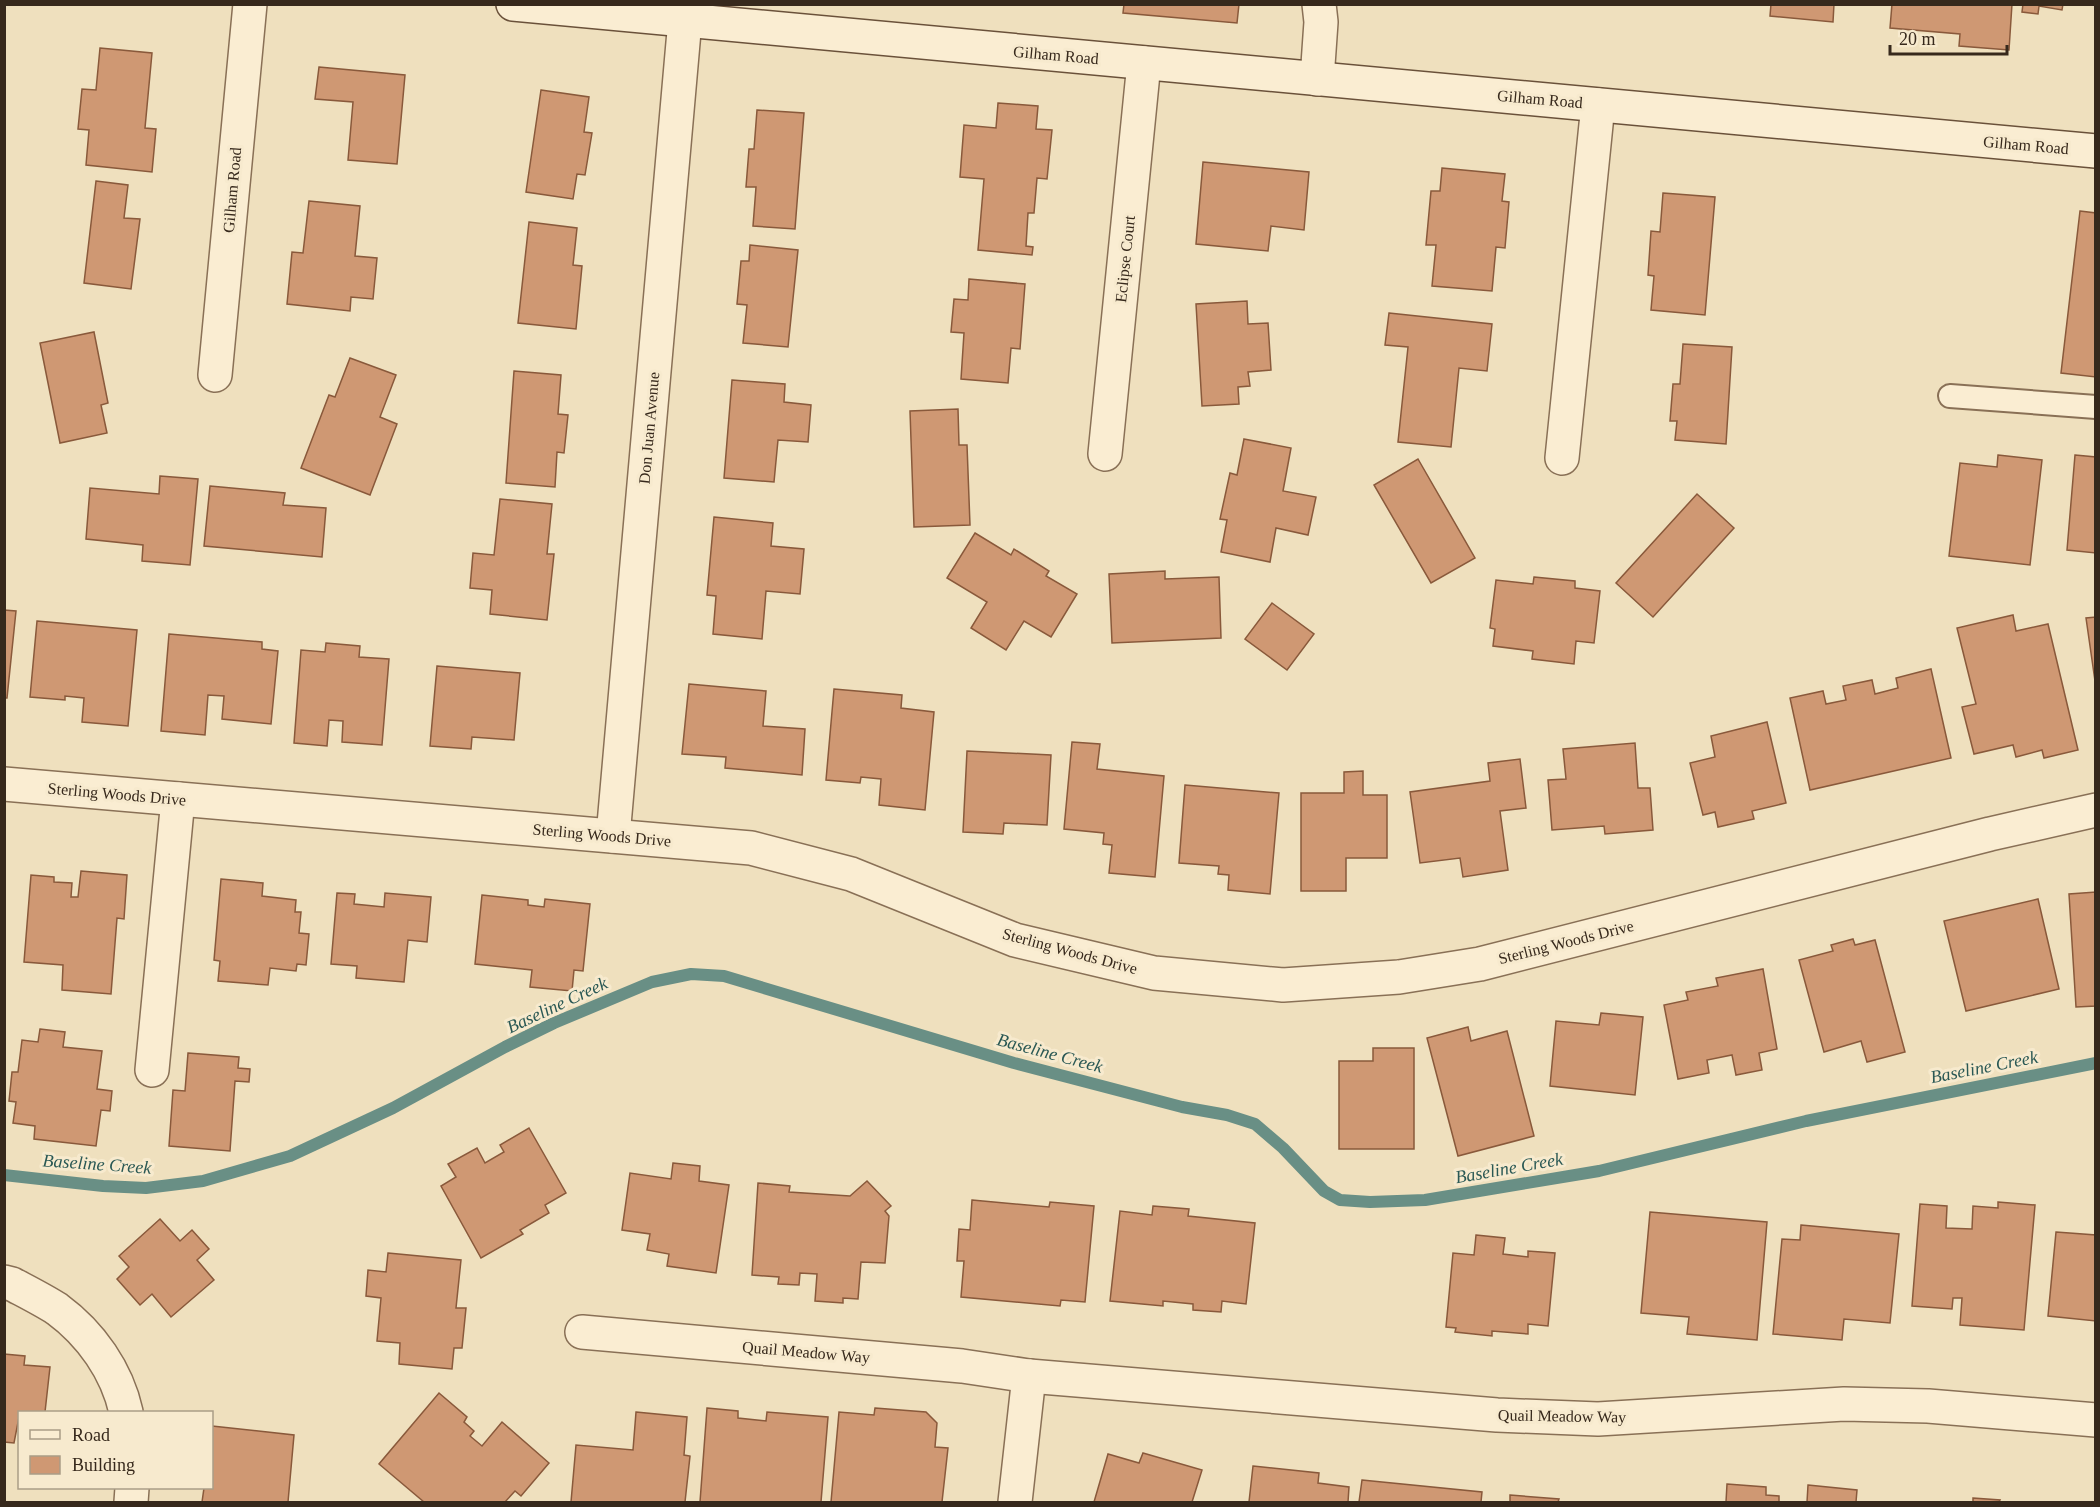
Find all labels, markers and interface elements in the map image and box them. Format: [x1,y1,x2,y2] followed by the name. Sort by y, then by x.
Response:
[1890,18,2007,56] scale bar
[1899,29,1936,49] text: 20 m
[1013,43,1099,67] street label: Gilham Road
[1497,87,1583,111] street label: Gilham Road
[1983,133,2069,157] street label: Gilham Road
[220,147,244,233] street label: Gilham Road
[1112,214,1139,304] street label: Eclipse Court
[636,371,662,485] street label: Don Juan Avenue
[47,779,187,810] street label: Sterling Woods Drive
[532,820,672,851] street label: Sterling Woods Drive
[1497,917,1636,968] street label: Sterling Woods Drive
[1000,925,1139,978] street label: Sterling Woods Drive
[503,973,611,1037] water label: Baseline Creek
[995,1029,1106,1077] water label: Baseline Creek
[1929,1047,2040,1087] water label: Baseline Creek
[1454,1149,1565,1187] water label: Baseline Creek
[42,1150,153,1178] water label: Baseline Creek
[741,1338,871,1367] street label: Quail Meadow Way
[1498,1406,1626,1427] street label: Quail Meadow Way
[18,1411,213,1489] legend
[72,1425,110,1445] text: Road
[72,1455,135,1475] text: Building

